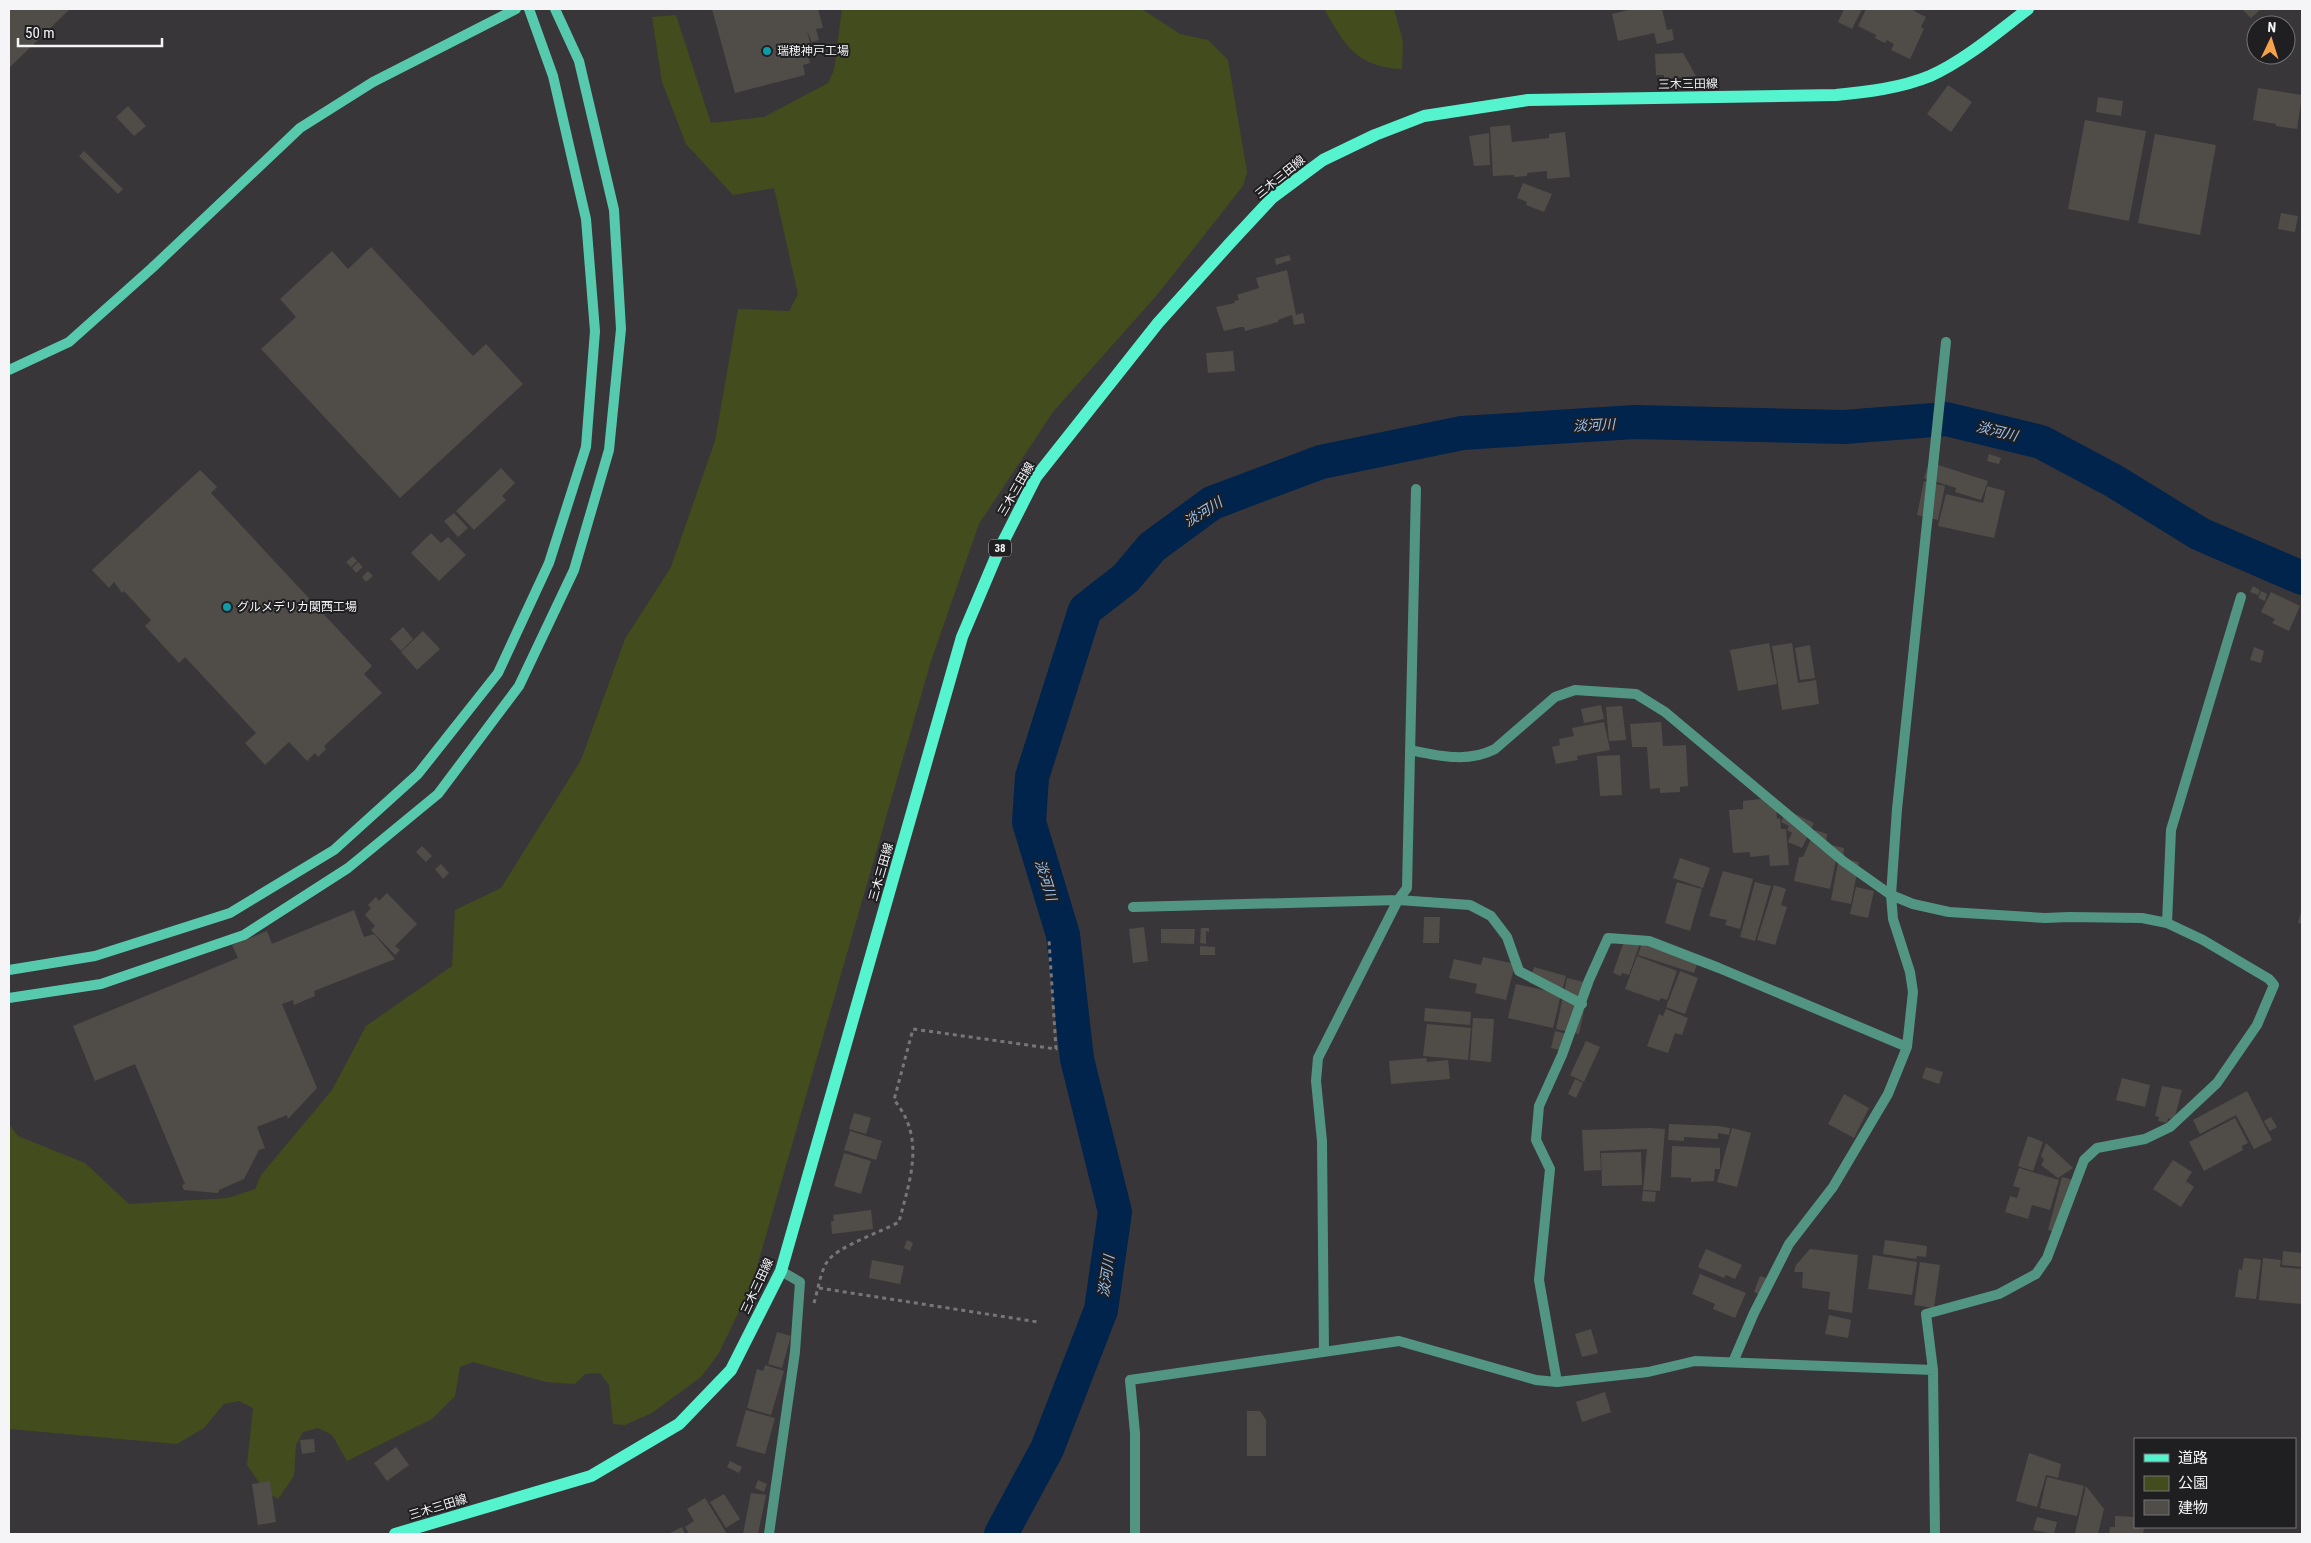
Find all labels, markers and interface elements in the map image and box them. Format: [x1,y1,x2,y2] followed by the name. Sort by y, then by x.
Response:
[18,15,161,47] scale bar
[2246,15,2296,65] north arrow
[2267,19,2277,35] text: N
[25,24,55,42] text: 50 m
[777,44,849,58] place label: 瑞穂神戸工場
[761,45,773,57] marker: 瑞穂神戸工場
[1658,76,1718,92] street label: 三木三田線
[1252,153,1308,201] street label: 三木三田線
[1573,416,1617,434] water label: 淡河川
[1975,418,2021,444] water label: 淡河川
[995,460,1037,518] street label: 三木三田線
[1181,493,1227,530] water label: 淡河川
[989,540,1011,556] road number: 38
[237,600,357,614] place label: グルメデリカ関西工場
[221,601,233,613] marker: グルメデリカ関西工場
[866,841,896,903] street label: 三木三田線
[1032,858,1060,904] water label: 淡河川
[1095,1252,1117,1298] water label: 淡河川
[738,1256,776,1316] street label: 三木三田線
[2134,1438,2296,1528] legend
[2178,1449,2208,1467] text: 道路
[2178,1474,2208,1492] text: 公園
[407,1492,469,1522] street label: 三木三田線
[2178,1499,2208,1517] text: 建物

